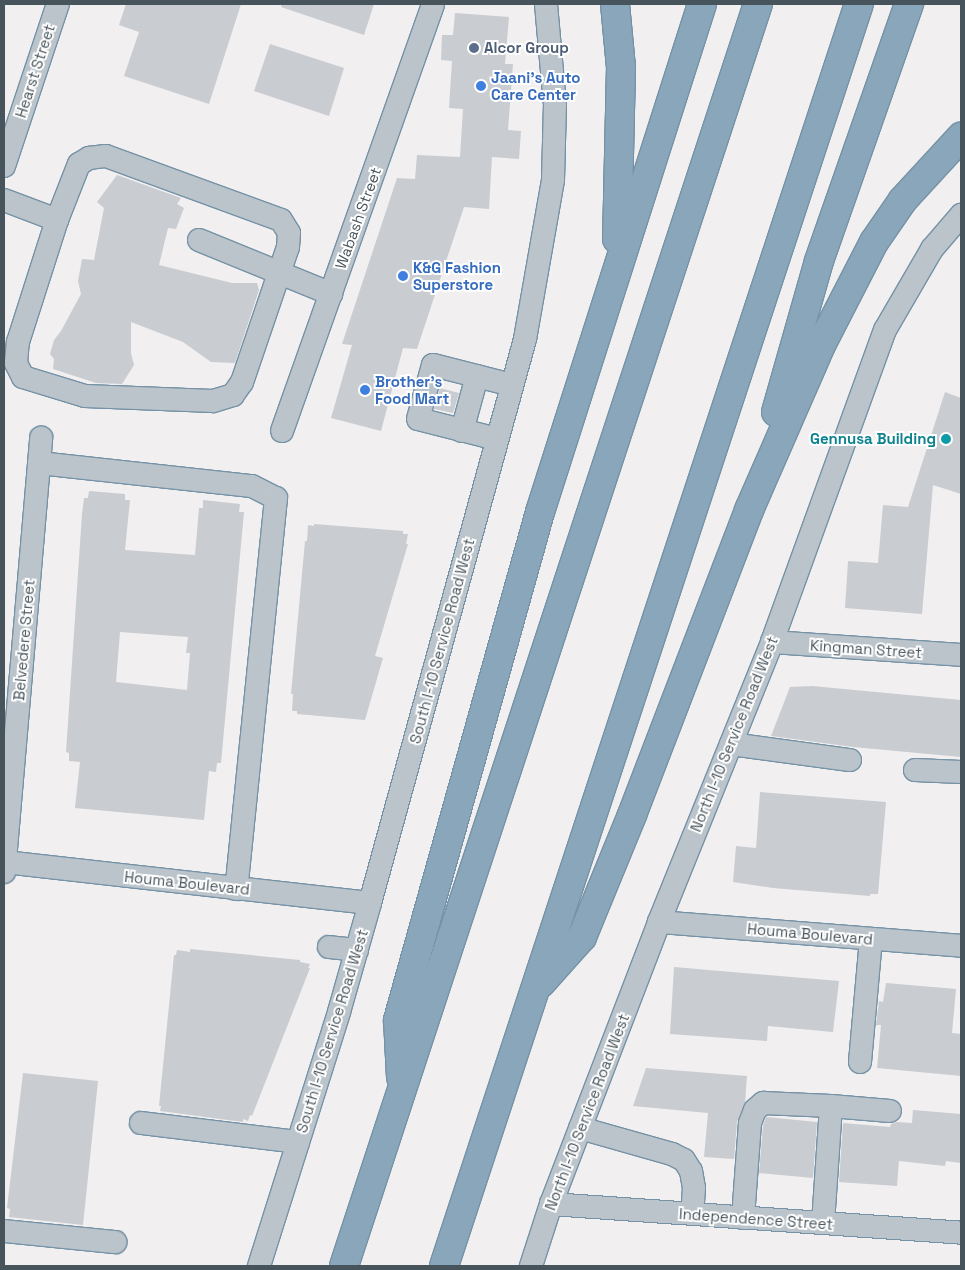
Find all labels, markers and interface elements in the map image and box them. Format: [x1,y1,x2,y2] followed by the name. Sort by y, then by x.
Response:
[11,22,59,120] street label: Hearst Street
[484,39,569,57] place label: Alcor Group
[468,42,480,54] marker: Alcor Group
[491,68,581,103] place label: Jaani's Auto Care Center
[475,80,487,92] marker: Jaani's Auto Care Center
[331,165,385,271] street label: Wabash Street
[413,258,501,293] place label: K&G Fashion Superstore
[397,270,409,282] marker: K&G Fashion Superstore
[375,372,449,407] place label: Brother's Food Mart
[359,384,371,396] marker: Brother's Food Mart
[810,430,936,448] place label: Gennusa Building
[940,433,952,445] marker: Gennusa Building
[406,536,478,746] street label: South I-10 Service Road West
[10,579,38,701] street label: Belvedere Street
[686,634,782,834] street label: North I-10 Service Road West
[809,636,923,662] street label: Kingman Street
[124,867,250,899] street label: Houma Boulevard
[747,920,873,948] street label: Houma Boulevard
[292,927,372,1135] street label: South I-10 Service Road West
[541,1011,633,1213] street label: North I-10 Service Road West
[678,1205,834,1233] street label: Independence Street

